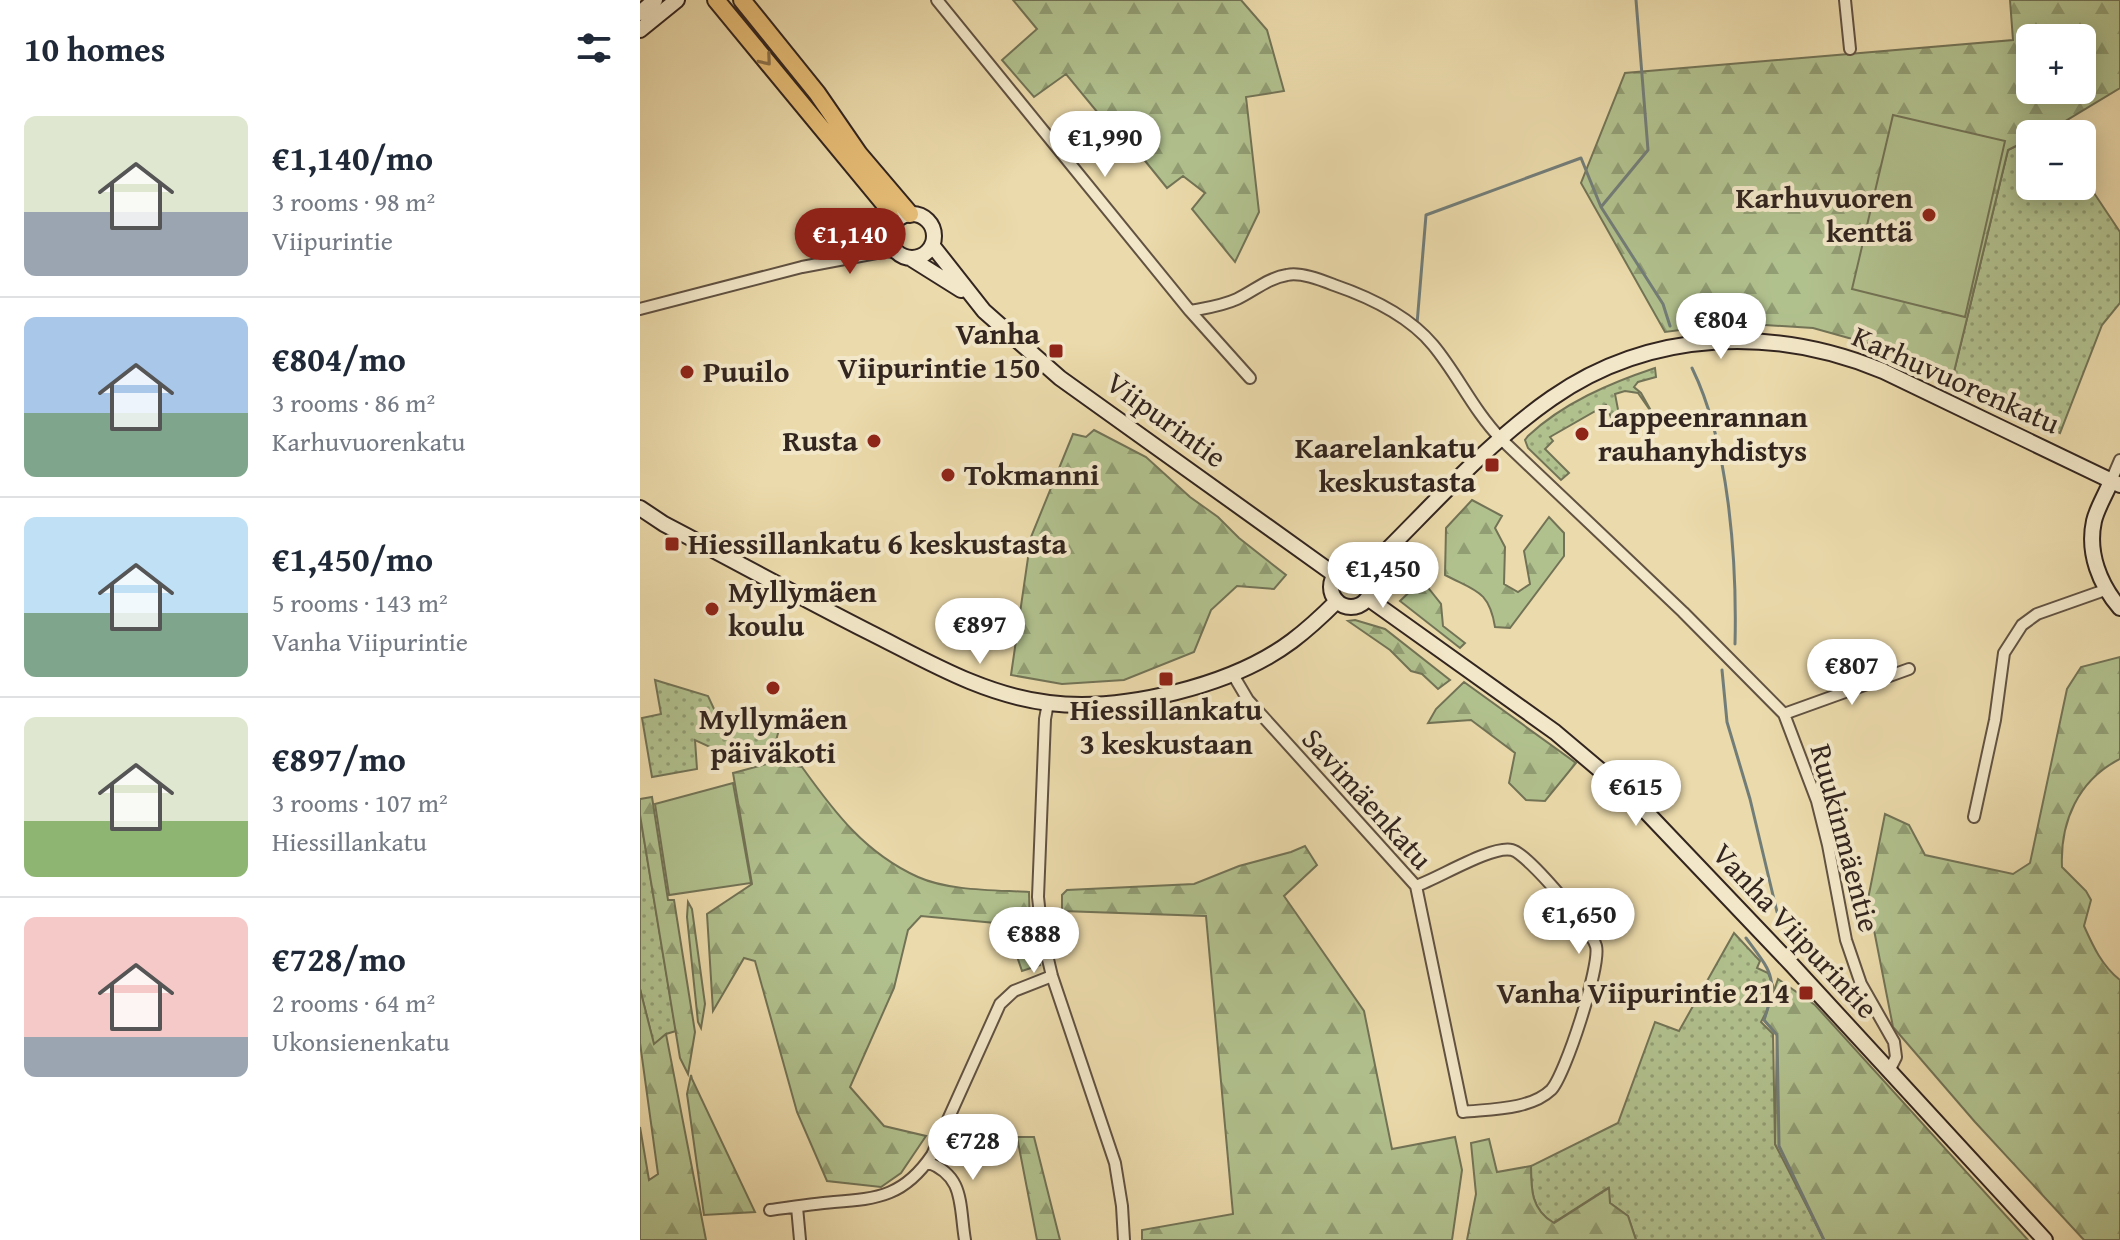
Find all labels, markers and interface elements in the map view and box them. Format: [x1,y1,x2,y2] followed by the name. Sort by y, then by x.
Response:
[24,24,165,73] text: 10 homes
[2016,24,2096,200] map controls
[2016,24,2096,104] button: +
[572,26,616,70] icon: filters
[756,51,771,65] one-way arrow
[1040,111,1170,179] pin: €1,990
[1068,117,1142,156] text: €1,990
[2016,120,2096,200] button: −
[272,133,433,182] text: €1,140/mo
[88,148,184,244] icon: home
[1736,175,1914,253] place label: Karhuvuoren kenttä
[272,182,435,221] text: 3 rooms · 98 m²
[1920,206,1938,224] marker: Karhuvuoren kenttä
[785,208,915,276] pin: €1,140
[813,214,887,253] text: €1,140
[272,221,393,260] text: Viipurintie
[1674,293,1768,361] pin: €804
[1694,299,1748,338] text: €804
[838,311,1041,389] place label: Vanha Viipurintie 150
[1846,314,2068,445] street label: Karhuvuorenkatu
[272,334,406,383] text: €804/mo
[1047,342,1065,360] marker: Vanha Viipurintie 150
[88,349,184,445] icon: home
[703,349,789,393] place label: Puuilo
[1097,360,1236,478] street label: Viipurintie
[678,363,696,381] marker: Puuilo
[272,383,435,422] text: 3 rooms · 86 m²
[1598,394,1808,472] place label: Lappeenrannan rauhanyhdistys
[783,418,859,462] place label: Rusta
[272,422,465,461] text: Karhuvuorenkatu
[1295,425,1477,503] place label: Kaarelankatu keskustasta
[1573,425,1591,443] marker: Lappeenrannan rauhanyhdistys
[865,432,883,450] marker: Rusta
[964,452,1099,496] place label: Tokmanni
[1483,456,1501,474] marker: Kaarelankatu keskustasta
[939,466,957,484] marker: Tokmanni
[688,521,1068,565] place label: Hiessillankatu 6 keskustasta
[272,534,433,583] text: €1,450/mo
[663,535,681,553] marker: Hiessillankatu 6 keskustasta
[1318,542,1448,610] pin: €1,450
[1346,548,1420,587] text: €1,450
[88,549,184,645] icon: home
[728,569,877,647] place label: Myllymäen koulu
[272,583,448,622] text: 5 rooms · 143 m²
[933,598,1027,666] pin: €897
[703,600,721,618] marker: Myllymäen koulu
[953,604,1007,643] text: €897
[272,622,468,661] text: Vanha Viipurintie
[1805,639,1899,707] pin: €807
[1825,645,1879,684] text: €807
[1157,670,1175,688] marker: Hiessillankatu 3 keskustaan
[764,679,782,697] marker: Myllymäen päiväkoti
[1070,687,1263,765] place label: Hiessillankatu 3 keskustaan
[699,696,848,774] place label: Myllymäen päiväkoti
[1292,718,1444,880] street label: Savimäenkatu
[272,734,406,783] text: €897/mo
[1800,739,1892,937] street label: Ruukinmäentie
[88,749,184,845] icon: home
[1589,760,1683,828] pin: €615
[1609,766,1663,805] text: €615
[272,783,448,822] text: 3 rooms · 107 m²
[272,822,427,861] text: Hiessillankatu
[1703,833,1889,1028] street label: Vanha Viipurintie
[1514,888,1644,956] pin: €1,650
[1542,894,1616,933] text: €1,650
[987,907,1081,975] pin: €888
[1007,913,1061,952] text: €888
[272,934,406,983] text: €728/mo
[88,949,184,1045] icon: home
[1496,970,1790,1014] place label: Vanha Viipurintie 214
[272,983,435,1022] text: 2 rooms · 64 m²
[1797,984,1815,1002] marker: Vanha Viipurintie 214
[272,1022,450,1061] text: Ukonsienenkatu
[926,1114,1020,1182] pin: €728
[946,1120,1000,1159] text: €728

